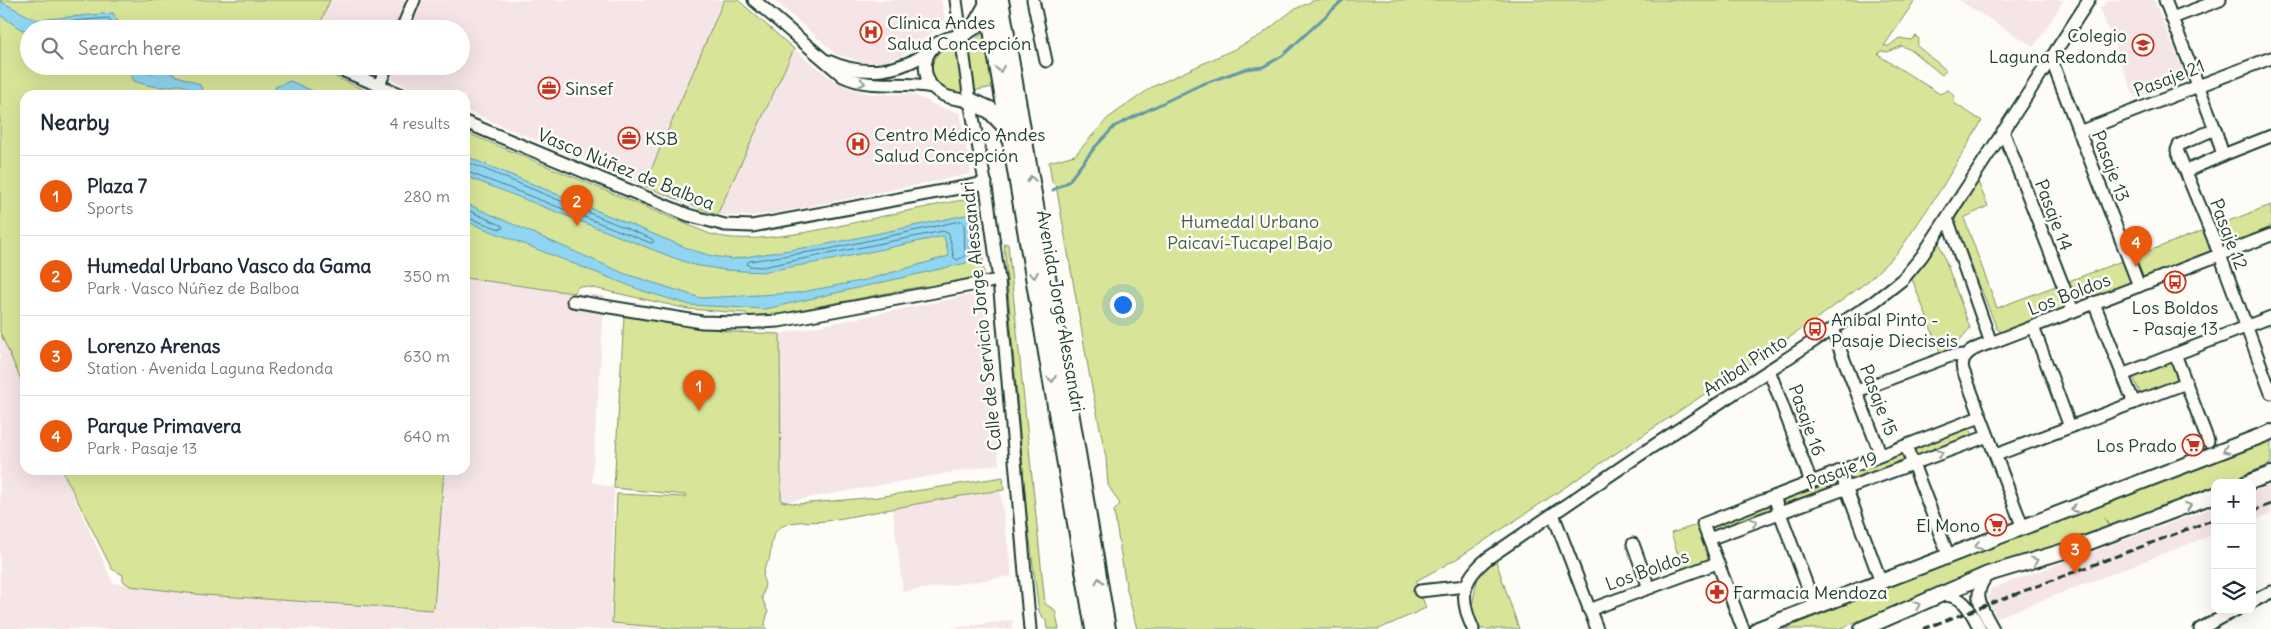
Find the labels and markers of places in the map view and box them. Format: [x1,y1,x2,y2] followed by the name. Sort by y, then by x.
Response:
[887,11,1031,55] place label: Clínica Andes Salud Concepción
[859,20,883,44] hospital icon: Clínica Andes Salud Concepción
[1989,24,2127,68] place label: Colegio Laguna Redonda
[2131,33,2155,57] school or university icon: Colegio Laguna Redonda
[537,76,561,100] office icon: Sinsef
[565,77,614,100] place label: Sinsef
[874,123,1046,167] place label: Centro Médico Andes Salud Concepción
[617,126,641,150] office icon: KSB
[645,127,678,150] place label: KSB
[846,132,870,156] hospital icon: Centro Médico Andes Salud Concepción
[561,185,593,226] pin: 2
[2120,226,2152,267] pin: 4
[2163,270,2187,294] bus stop icon: Los Boldos - Pasaje 13
[2132,296,2219,340] place label: Los Boldos - Pasaje 13
[1831,308,1958,352] place label: Aníbal Pinto - Pasaje Dieciseis
[1803,317,1827,341] bus stop icon: Aníbal Pinto - Pasaje Dieciseis
[683,370,715,411] pin: 1
[2181,433,2205,457] supermarket icon: Los Prado
[2096,434,2177,457] place label: Los Prado
[1984,513,2008,537] supermarket icon: El Mono
[1916,514,1980,537] place label: El Mono
[2059,533,2091,574] pin: 3
[1705,580,1729,604] pharmacy icon: Farmacia Mendoza
[1733,581,1888,604] place label: Farmacia Mendoza

